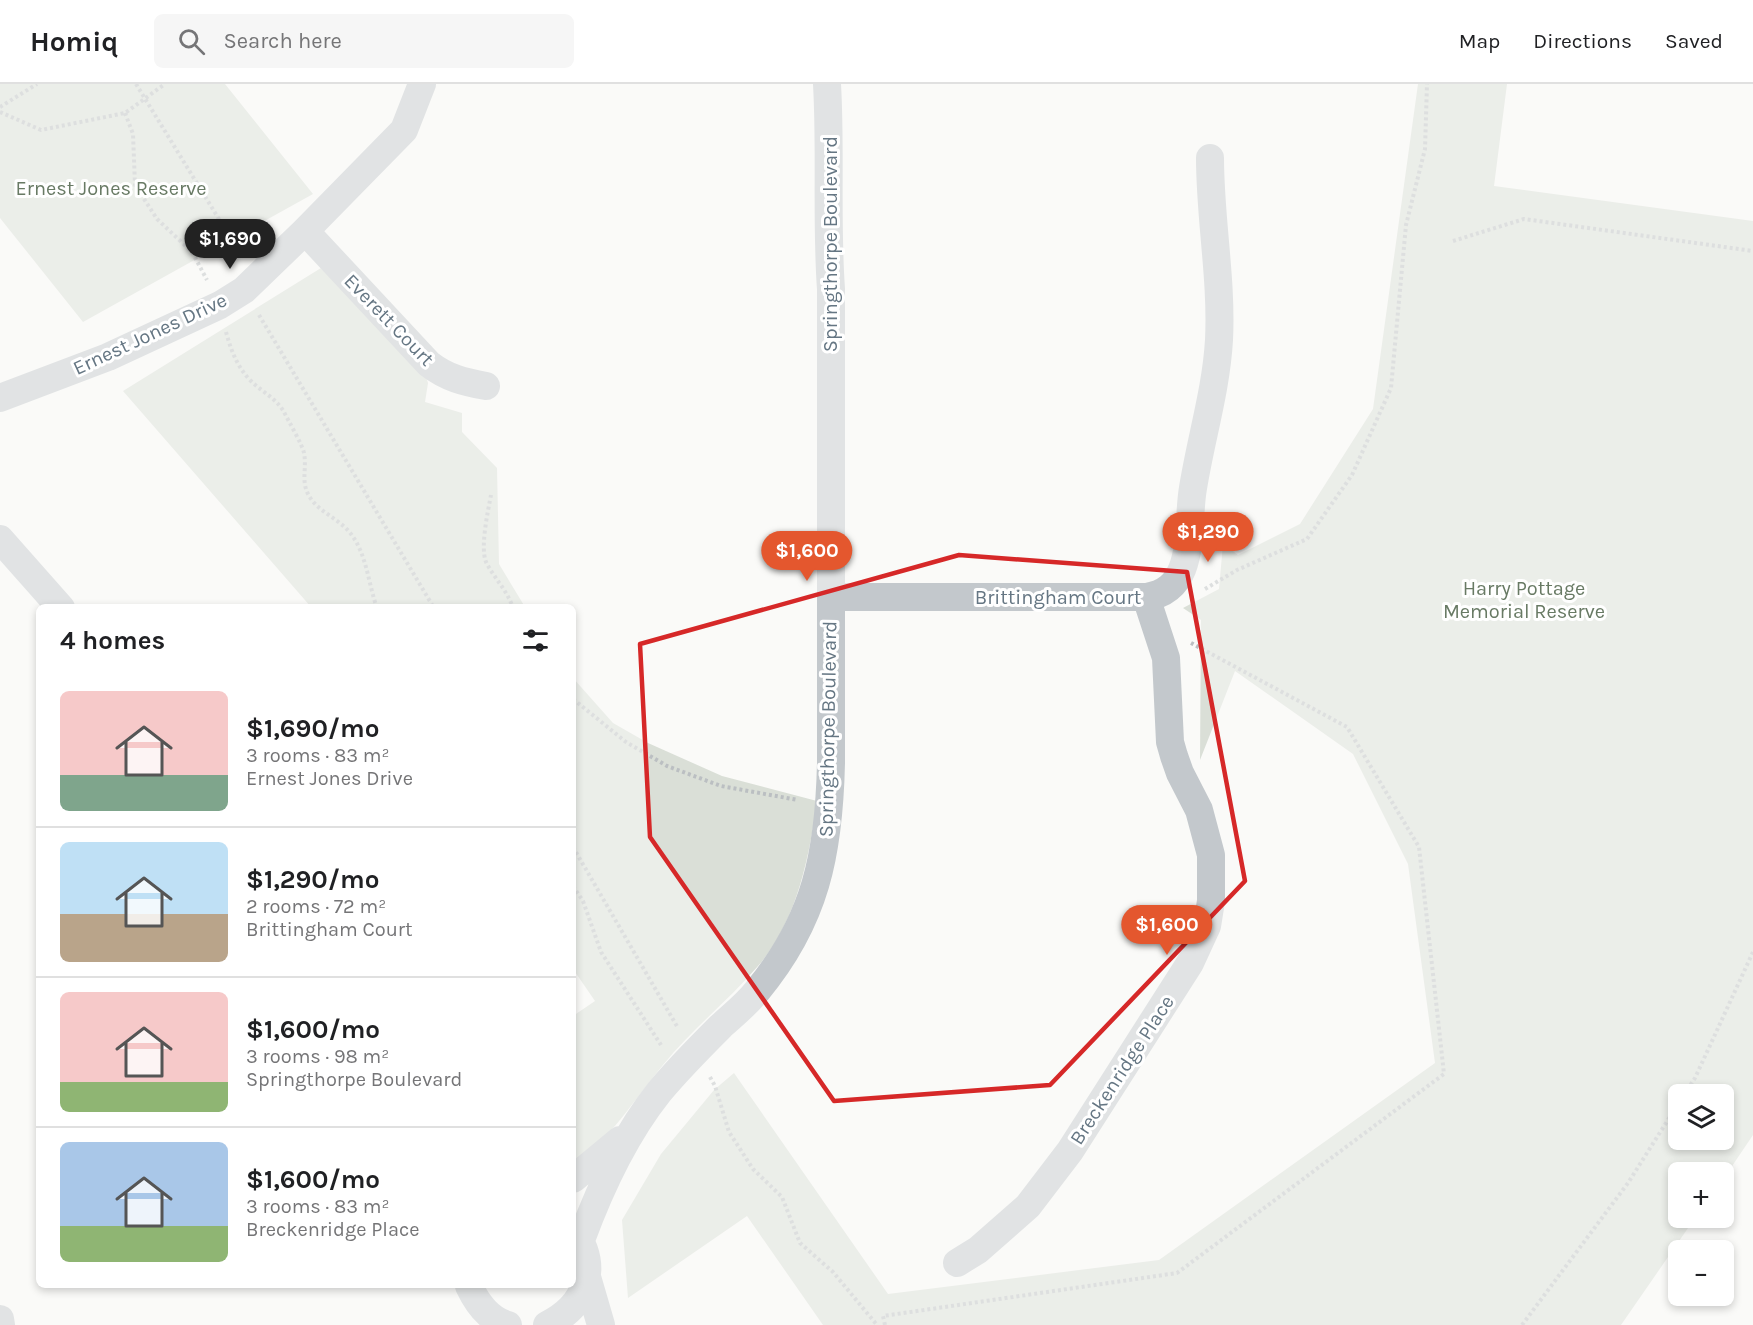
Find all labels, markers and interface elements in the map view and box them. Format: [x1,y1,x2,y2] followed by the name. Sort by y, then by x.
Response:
[154,14,574,68] search box
[30,25,118,58] text: Homiq
[175,25,208,58] icon: search
[223,28,342,54] text: Search here
[1459,29,1500,53] text: Map
[1533,29,1632,53] text: Directions
[1665,29,1723,53] text: Saved
[819,136,842,352] street label: Springthorpe Boulevard
[15,177,207,200] park label: Ernest Jones Reserve
[181,219,279,270] pin: $1,690
[199,227,261,250] text: $1,690
[339,269,439,371] street label: Everett Court
[70,288,230,380] street label: Ernest Jones Drive
[1159,512,1257,563] pin: $1,290
[1177,520,1239,543] text: $1,290
[758,531,856,582] pin: $1,600
[775,539,839,562] text: $1,600
[1443,577,1605,623] park label: Harry Pottage Memorial Reserve
[975,586,1142,609] street label: Brittingham Court
[815,621,841,837] street label: Springthorpe Boulevard
[519,624,552,657] icon: filters
[60,625,165,656] text: 4 homes
[246,713,380,744] text: $1,690/mo
[108,715,180,787] icon: home
[246,744,390,767] text: 3 rooms · 83 m²
[246,767,413,790] text: Ernest Jones Drive
[246,864,379,895] text: $1,290/mo
[108,866,180,938] icon: home
[246,895,386,918] text: 2 rooms · 72 m²
[1118,905,1216,956] pin: $1,600
[1135,913,1199,936] text: $1,600
[246,918,413,941] text: Brittingham Court
[1065,991,1179,1149] street label: Breckenridge Place
[246,1014,380,1045] text: $1,600/mo
[108,1016,180,1088] icon: home
[246,1045,389,1068] text: 3 rooms · 98 m²
[246,1068,462,1091] text: Springthorpe Boulevard
[1668,1084,1734,1306] map controls
[1668,1084,1734,1150] button: layers
[1668,1162,1734,1228] button: +
[246,1164,380,1195] text: $1,600/mo
[108,1166,180,1238] icon: home
[246,1195,390,1218] text: 3 rooms · 83 m²
[246,1218,419,1241] text: Breckenridge Place
[1668,1240,1734,1306] button: −

